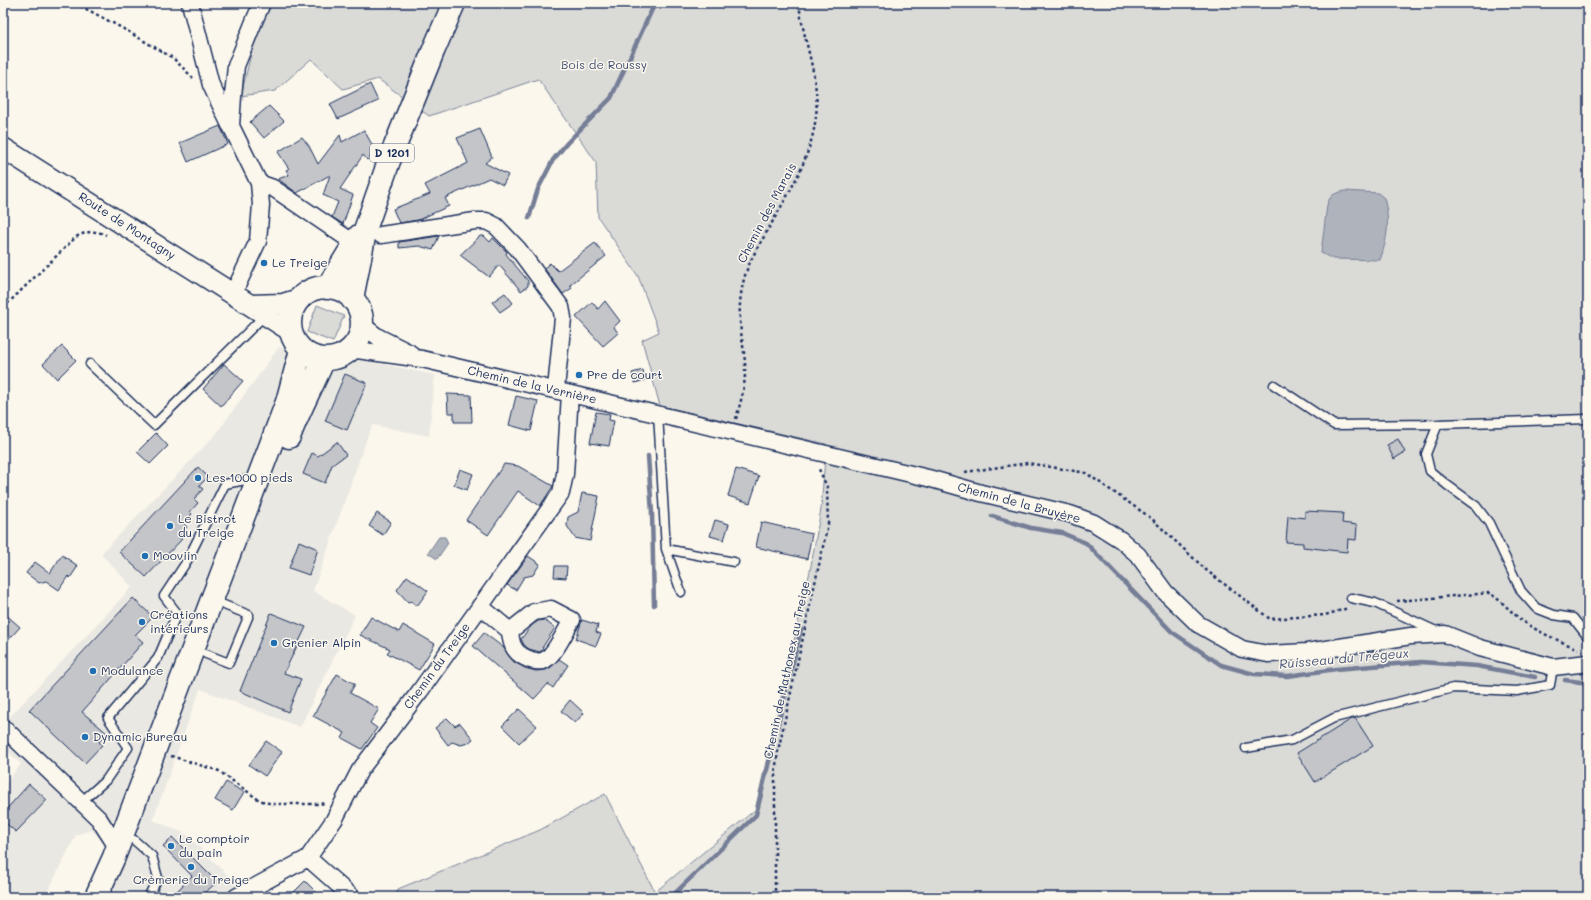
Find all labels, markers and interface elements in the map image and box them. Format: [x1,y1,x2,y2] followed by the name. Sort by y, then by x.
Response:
[561,56,647,72] park label: Bois de Roussy
[370,144,414,162] road number: D 1201
[733,160,799,265] street label: Chemin des Marais
[76,188,179,263] street label: Route de Montagny
[272,254,328,270] place label: Le Treige
[259,258,269,268] marker: Le Treige
[466,361,598,407] street label: Chemin de la Vernière
[587,366,663,382] place label: Pre de court
[574,370,584,380] marker: Pre de court
[206,469,293,485] place label: Les 1000 pieds
[193,473,203,483] marker: Les 1000 pieds
[956,478,1083,526] street label: Chemin de la Bruyère
[178,510,236,540] place label: Le Bistrot du Treige
[165,521,175,531] marker: Le Bistrot du Treige
[153,547,197,563] place label: Mooviin
[140,551,150,561] marker: Mooviin
[759,579,813,760] street label: Chemin de Mathonex au Treige
[150,606,209,636] place label: Créations intérieurs
[137,617,147,627] marker: Créations intérieurs
[400,619,473,712] street label: Chemin du Treige
[282,634,361,650] place label: Grenier Alpin
[269,638,279,648] marker: Grenier Alpin
[1278,643,1410,672] water label: Ruisseau du Trégeux
[101,662,163,678] place label: Modulance
[88,666,98,676] marker: Modulance
[93,728,187,744] place label: Dynamic Bureau
[80,732,90,742] marker: Dynamic Bureau
[179,830,250,860] place label: Le comptoir du pain
[166,841,176,851] marker: Le comptoir du pain
[186,862,196,872] marker: Crèmerie du Treige
[133,871,249,887] place label: Crèmerie du Treige

